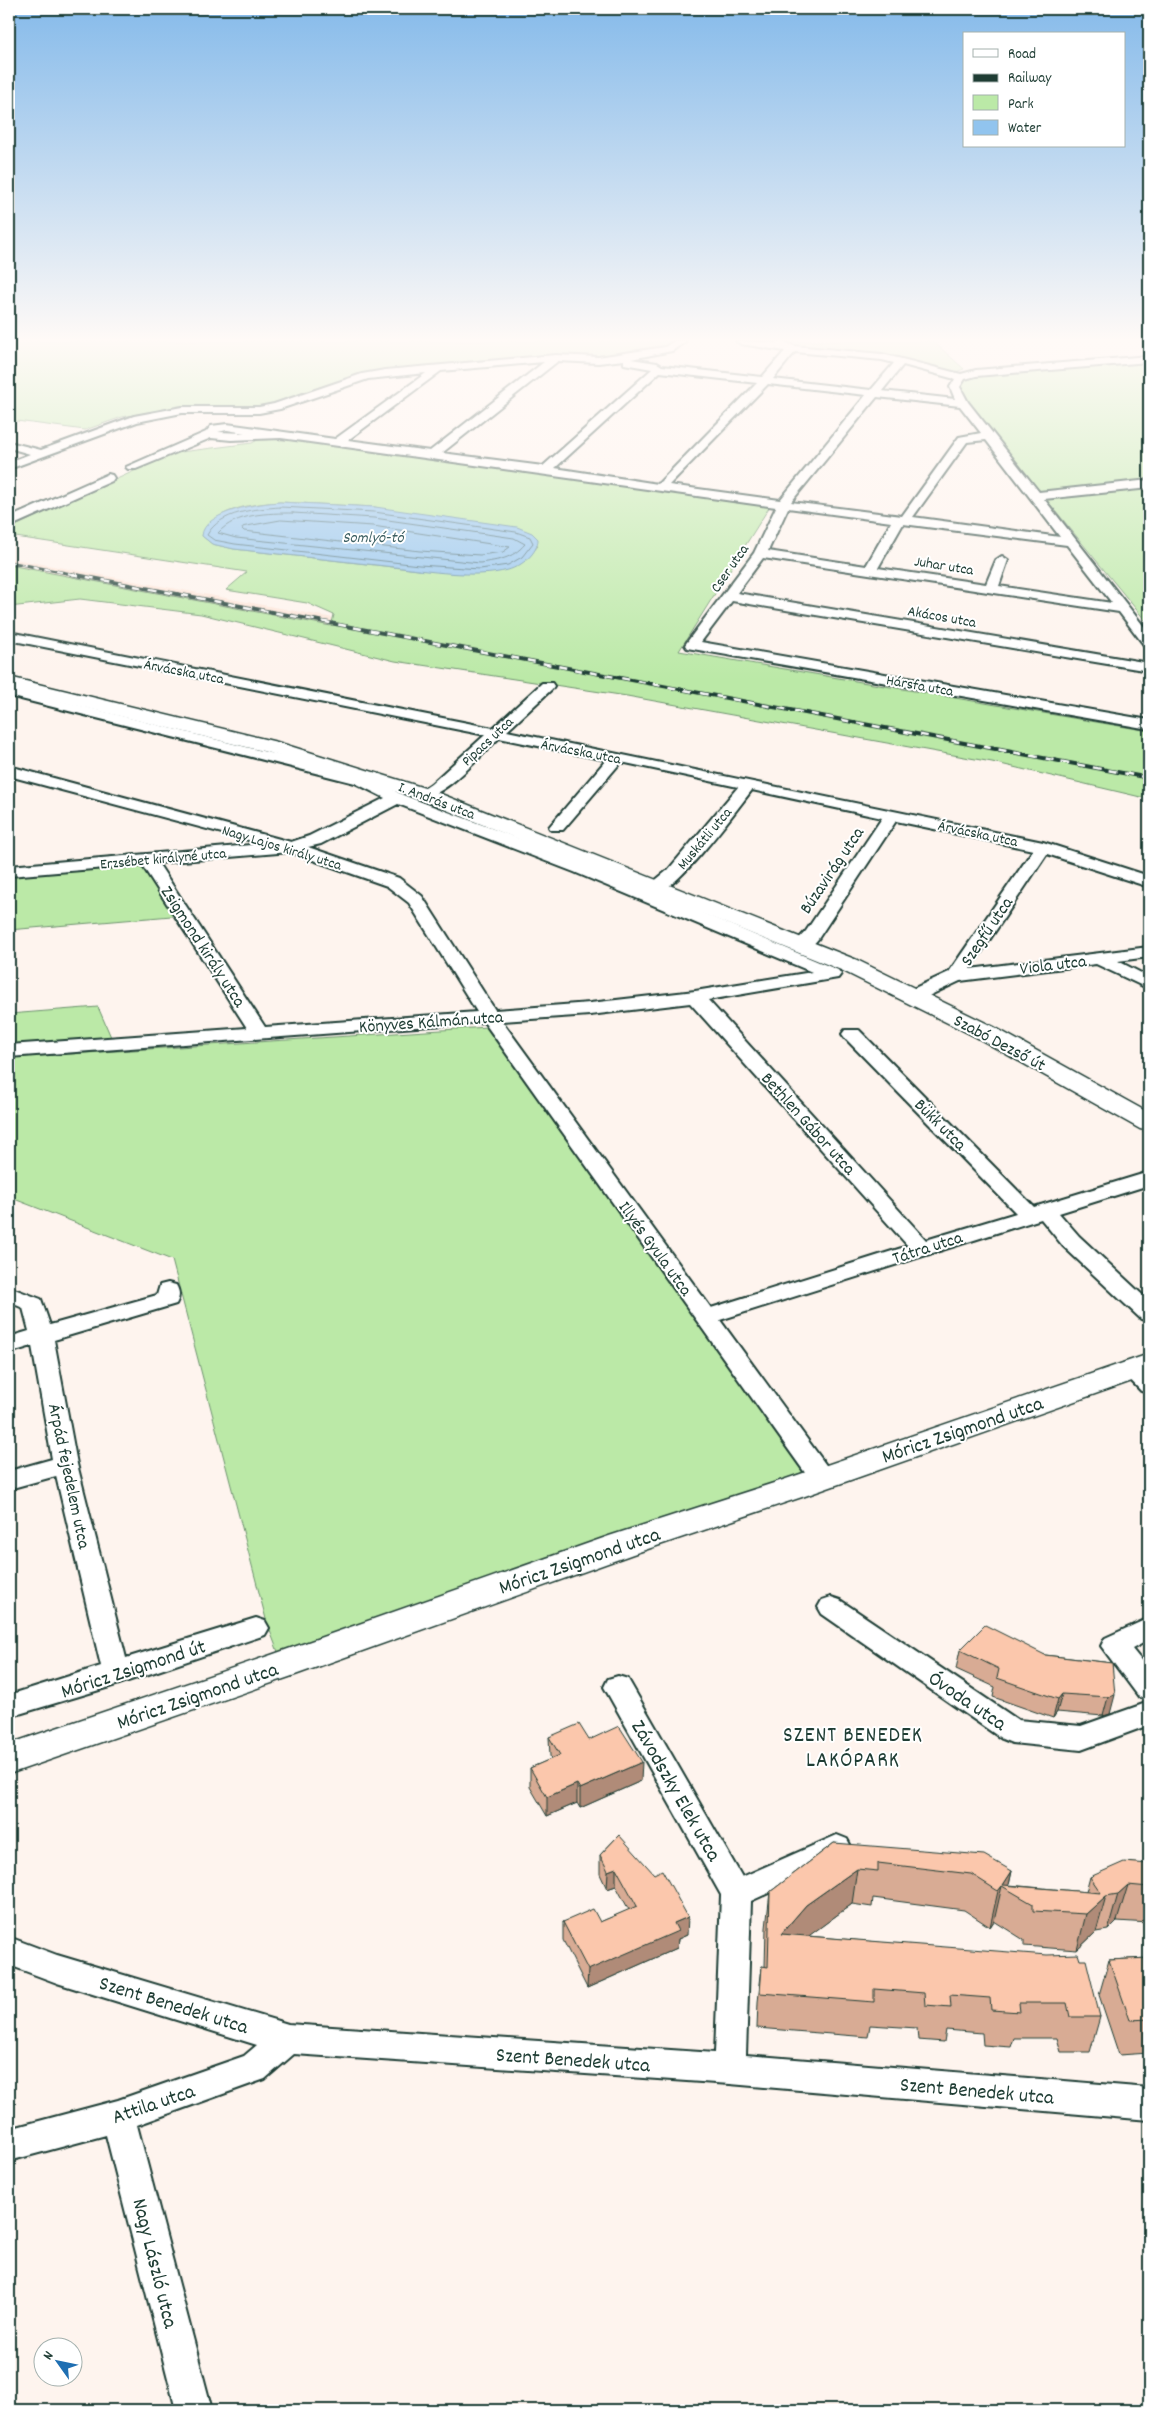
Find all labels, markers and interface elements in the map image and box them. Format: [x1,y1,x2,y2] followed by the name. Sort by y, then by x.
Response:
[963,32,1126,148] legend
[1008,44,1036,66] text: Road
[1008,68,1052,90] text: Railway
[1008,94,1034,116] text: Park
[1008,118,1042,140] text: Water
[342,527,405,550] water label: Somlyó-tó
[706,540,756,598] street label: Cser utca
[912,551,976,583] street label: Juhar utca
[906,601,979,635] street label: Akácos utca
[142,654,226,692] street label: Árvácska utca
[884,670,956,704] street label: Hársfa utca
[457,712,520,772] street label: Pipacs utca
[539,734,623,772] street label: Árvácska utca
[395,777,479,827] street label: I. András utca
[673,803,739,875] street label: Muskátli utca
[936,816,1020,854] street label: Árvácska utca
[219,820,345,878] street label: Nagy Lajos király utca
[795,822,872,920] street label: Búzavirág utca
[99,843,228,876] street label: Erzsébet királyné utca
[153,882,251,1013] street label: Zsigmond király utca
[956,892,1021,972] street label: Szegfű utca
[1019,950,1089,983] street label: Viola utca
[358,1006,505,1041] street label: Könyves Kálmán utca
[948,1009,1050,1079] street label: Szabó Dezső út
[754,1068,861,1182] street label: Bethlen Gábor utca
[907,1094,972,1158] street label: Bükk utca
[611,1197,697,1303] street label: Illyés Gyula utca
[890,1226,966,1272] street label: Tátra utca
[878,1390,1049,1474] street label: Móricz Zsigmond utca
[40,1402,95,1552] street label: Árpád fejedelem utca
[495,1521,666,1605] street label: Móricz Zsigmond utca
[58,1633,210,1708] street label: Móricz Zsigmond út
[113,1656,284,1740] street label: Móricz Zsigmond utca
[921,1665,1013,1740] street label: Óvoda utca
[622,1715,728,1869] street label: Závodszky Elek utca
[783,1721,923,1777] district label: SZENT BENEDEK LAKÓPARK
[95,1970,252,2044] street label: Szent Benedek utca
[495,2042,652,2082] street label: Szent Benedek utca
[898,2071,1056,2115] street label: Szent Benedek utca
[109,2077,200,2134] street label: Attila utca
[122,2196,184,2333] street label: Nagy László utca
[32,2336,82,2386] north arrow
[39,2348,59,2364] text: N

